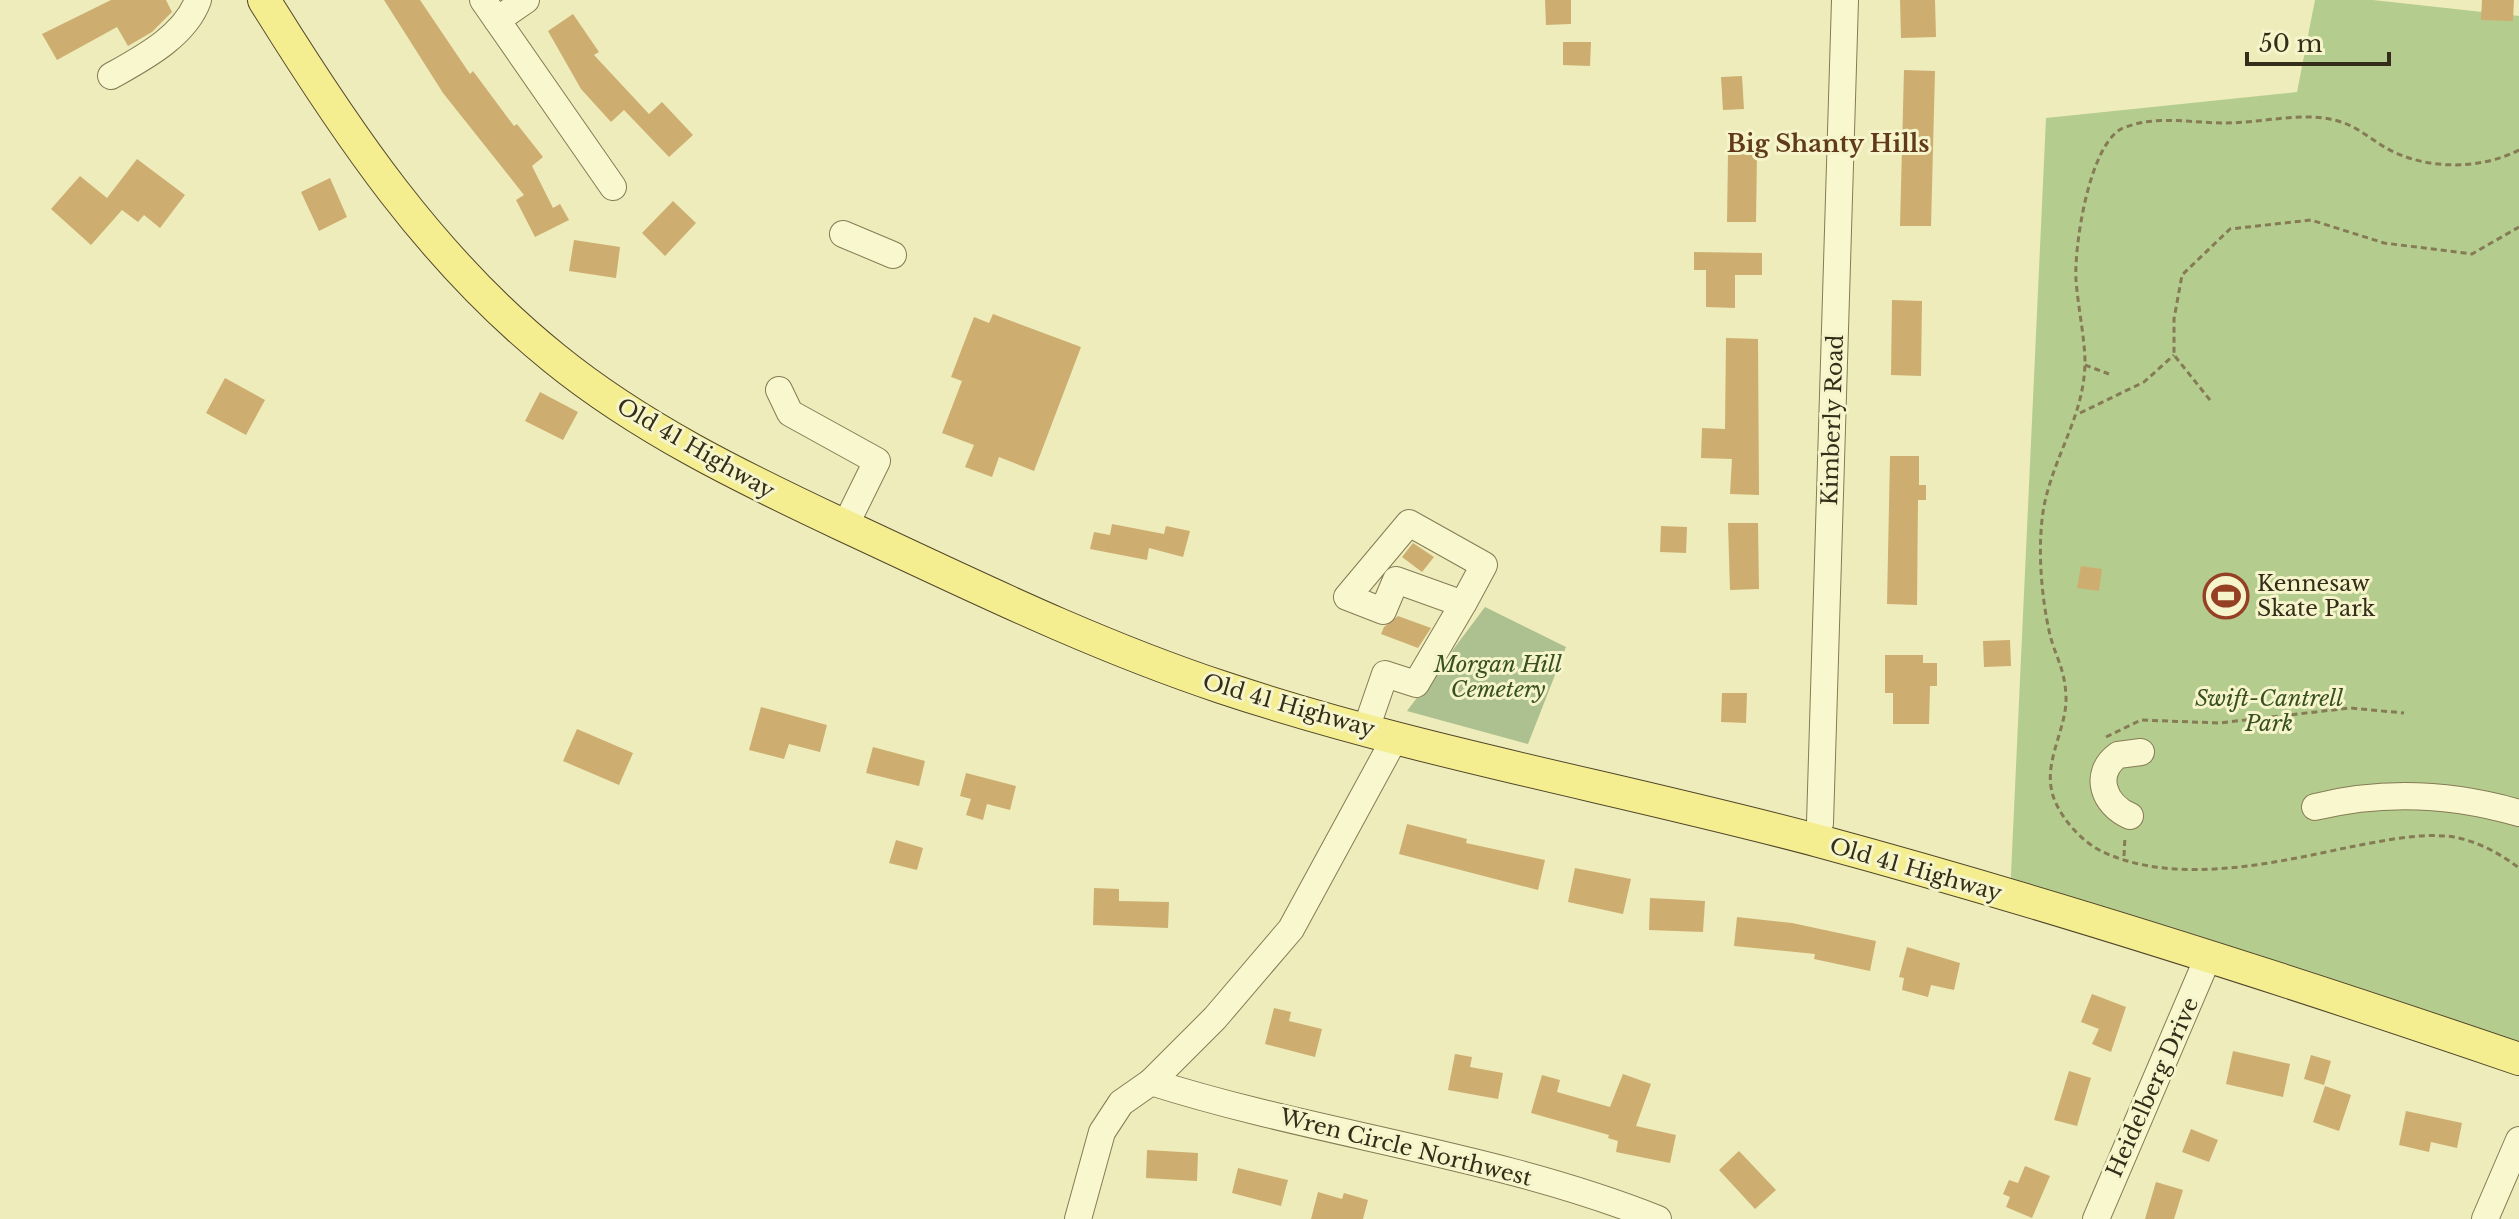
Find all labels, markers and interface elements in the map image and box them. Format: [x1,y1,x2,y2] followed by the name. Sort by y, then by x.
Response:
[2247,16,2389,66] scale bar
[2259,29,2323,58] text: 50 m
[1727,129,1929,158] district label: Big Shanty Hills
[1816,334,1849,506] street label: Kimberly Road
[612,392,780,505] street label: Old 41 Highway
[2257,570,2376,622] place label: Kennesaw Skate Park
[2202,572,2250,620] sports icon: Kennesaw Skate Park
[1433,651,1562,703] park label: Morgan Hill Cemetery
[1200,668,1378,743] street label: Old 41 Highway
[2195,685,2343,737] park label: Swift-Cantrell Park
[1827,832,2005,907] street label: Old 41 Highway
[2101,993,2204,1181] street label: Heidelberg Drive
[1276,1103,1535,1192] street label: Wren Circle Northwest

